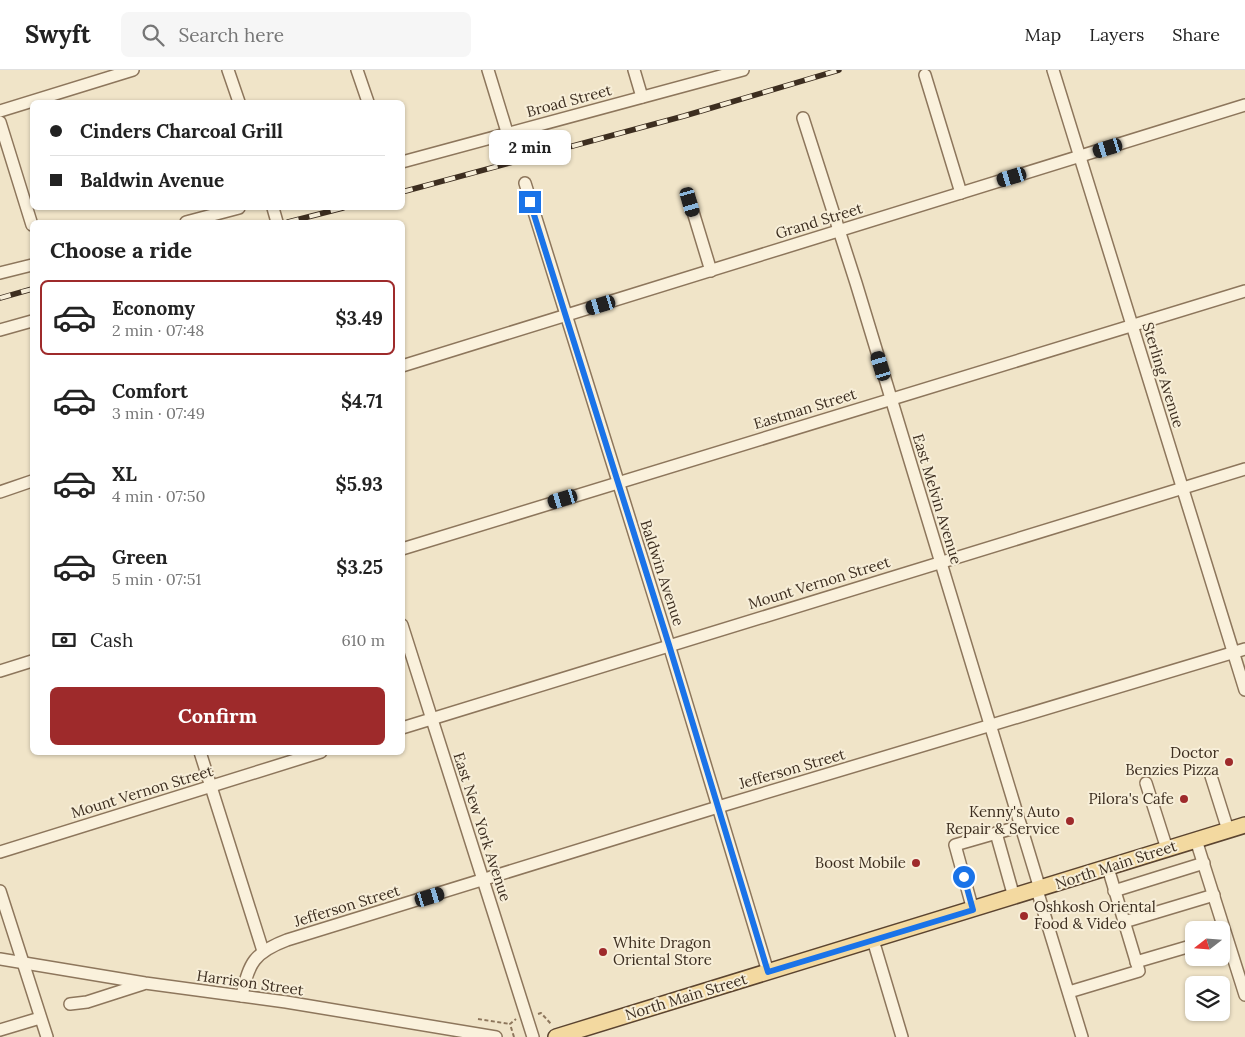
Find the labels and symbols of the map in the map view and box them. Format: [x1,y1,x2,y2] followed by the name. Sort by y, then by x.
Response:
[524,80,614,121] street label: Broad Street
[489,129,571,164] callout: 2 min
[1091,136,1124,160] car
[995,165,1028,189] car
[678,186,701,218] car
[519,191,541,213] route end
[773,198,865,243] street label: Grand Street
[584,293,617,317] car
[1138,320,1189,430] street label: Sterling Avenue
[869,349,892,383] car
[751,384,859,433] street label: Eastman Street
[909,431,966,566] street label: East Melvin Avenue
[546,487,579,511] car
[636,517,689,628] street label: Baldwin Avenue
[746,552,892,613] street label: Mount Vernon Street
[1125,743,1219,779] place label: Doctor Benzies Pizza
[736,744,847,793] street label: Jefferson Street
[449,750,516,904] street label: East New York Avenue
[1223,756,1235,768] marker: Doctor Benzies Pizza
[69,761,215,822] street label: Mount Vernon Street
[1089,789,1174,808] place label: Pilora's Cafe
[1178,793,1190,805] marker: Pilora's Cafe
[946,802,1060,838] place label: Kenny's Auto Repair & Service
[1064,815,1076,827] marker: Kenny's Auto Repair & Service
[1053,836,1179,893] street label: North Main Street
[815,853,906,872] place label: Boost Mobile
[910,857,922,869] marker: Boost Mobile
[953,866,975,888] route start
[291,880,402,931] street label: Jefferson Street
[413,885,446,909] car
[1034,897,1156,933] place label: Oshkosh Oriental Food & Video
[1018,910,1030,922] marker: Oshkosh Oriental Food & Video
[1185,921,1230,966] north arrow
[613,933,712,969] place label: White Dragon Oriental Store
[597,946,609,958] marker: White Dragon Oriental Store
[195,966,305,999] street label: Harrison Street
[622,969,749,1024] street label: North Main Street

